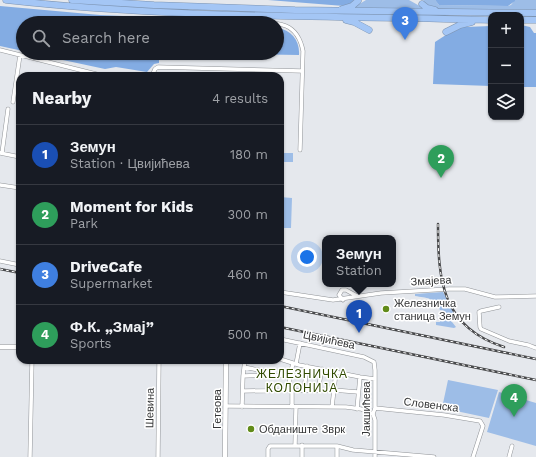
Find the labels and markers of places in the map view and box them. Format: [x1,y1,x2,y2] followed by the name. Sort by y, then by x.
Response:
[392,7,418,40] pin: 3
[428,145,454,178] pin: 2
[394,297,471,323] place label: Железничка станица Земун
[346,300,372,333] pin: 1
[381,304,391,314] marker: Железничка станица Земун
[501,384,527,417] pin: 4
[259,423,345,436] place label: Обданиште Зврк
[246,424,256,434] marker: Обданиште Зврк

